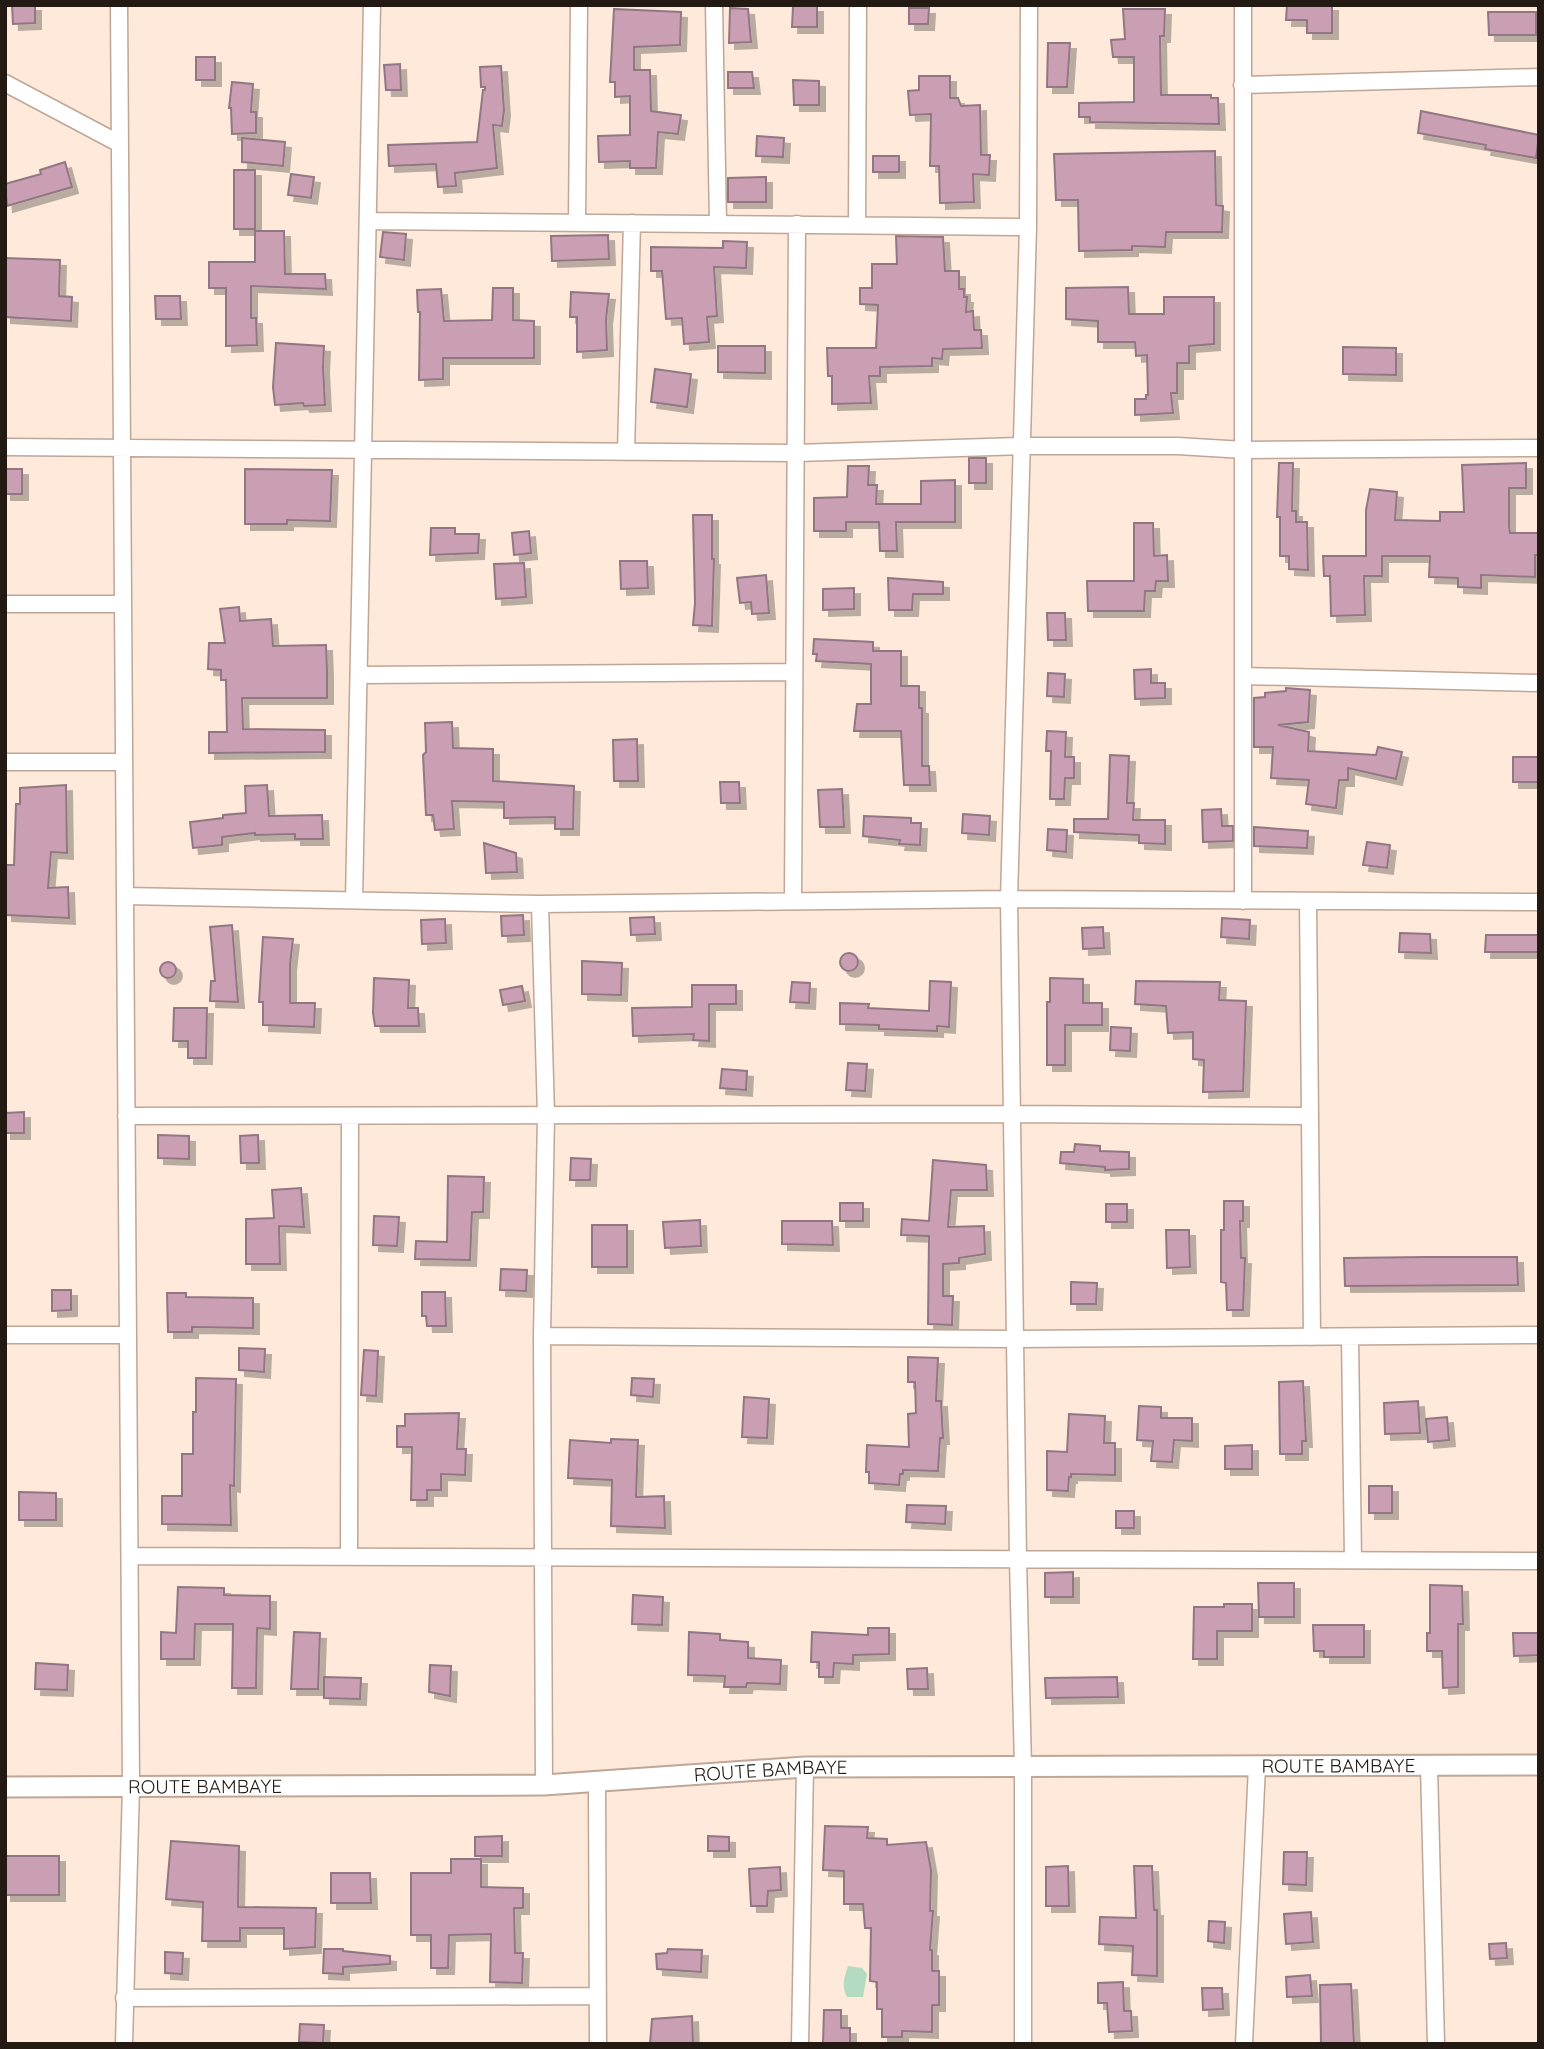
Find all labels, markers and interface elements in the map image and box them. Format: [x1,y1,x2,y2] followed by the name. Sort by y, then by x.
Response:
[1261,1753,1415,1778] street label: ROUTE BAMBAYE
[693,1755,847,1787] street label: ROUTE BAMBAYE
[128,1774,282,1799] street label: ROUTE BAMBAYE

